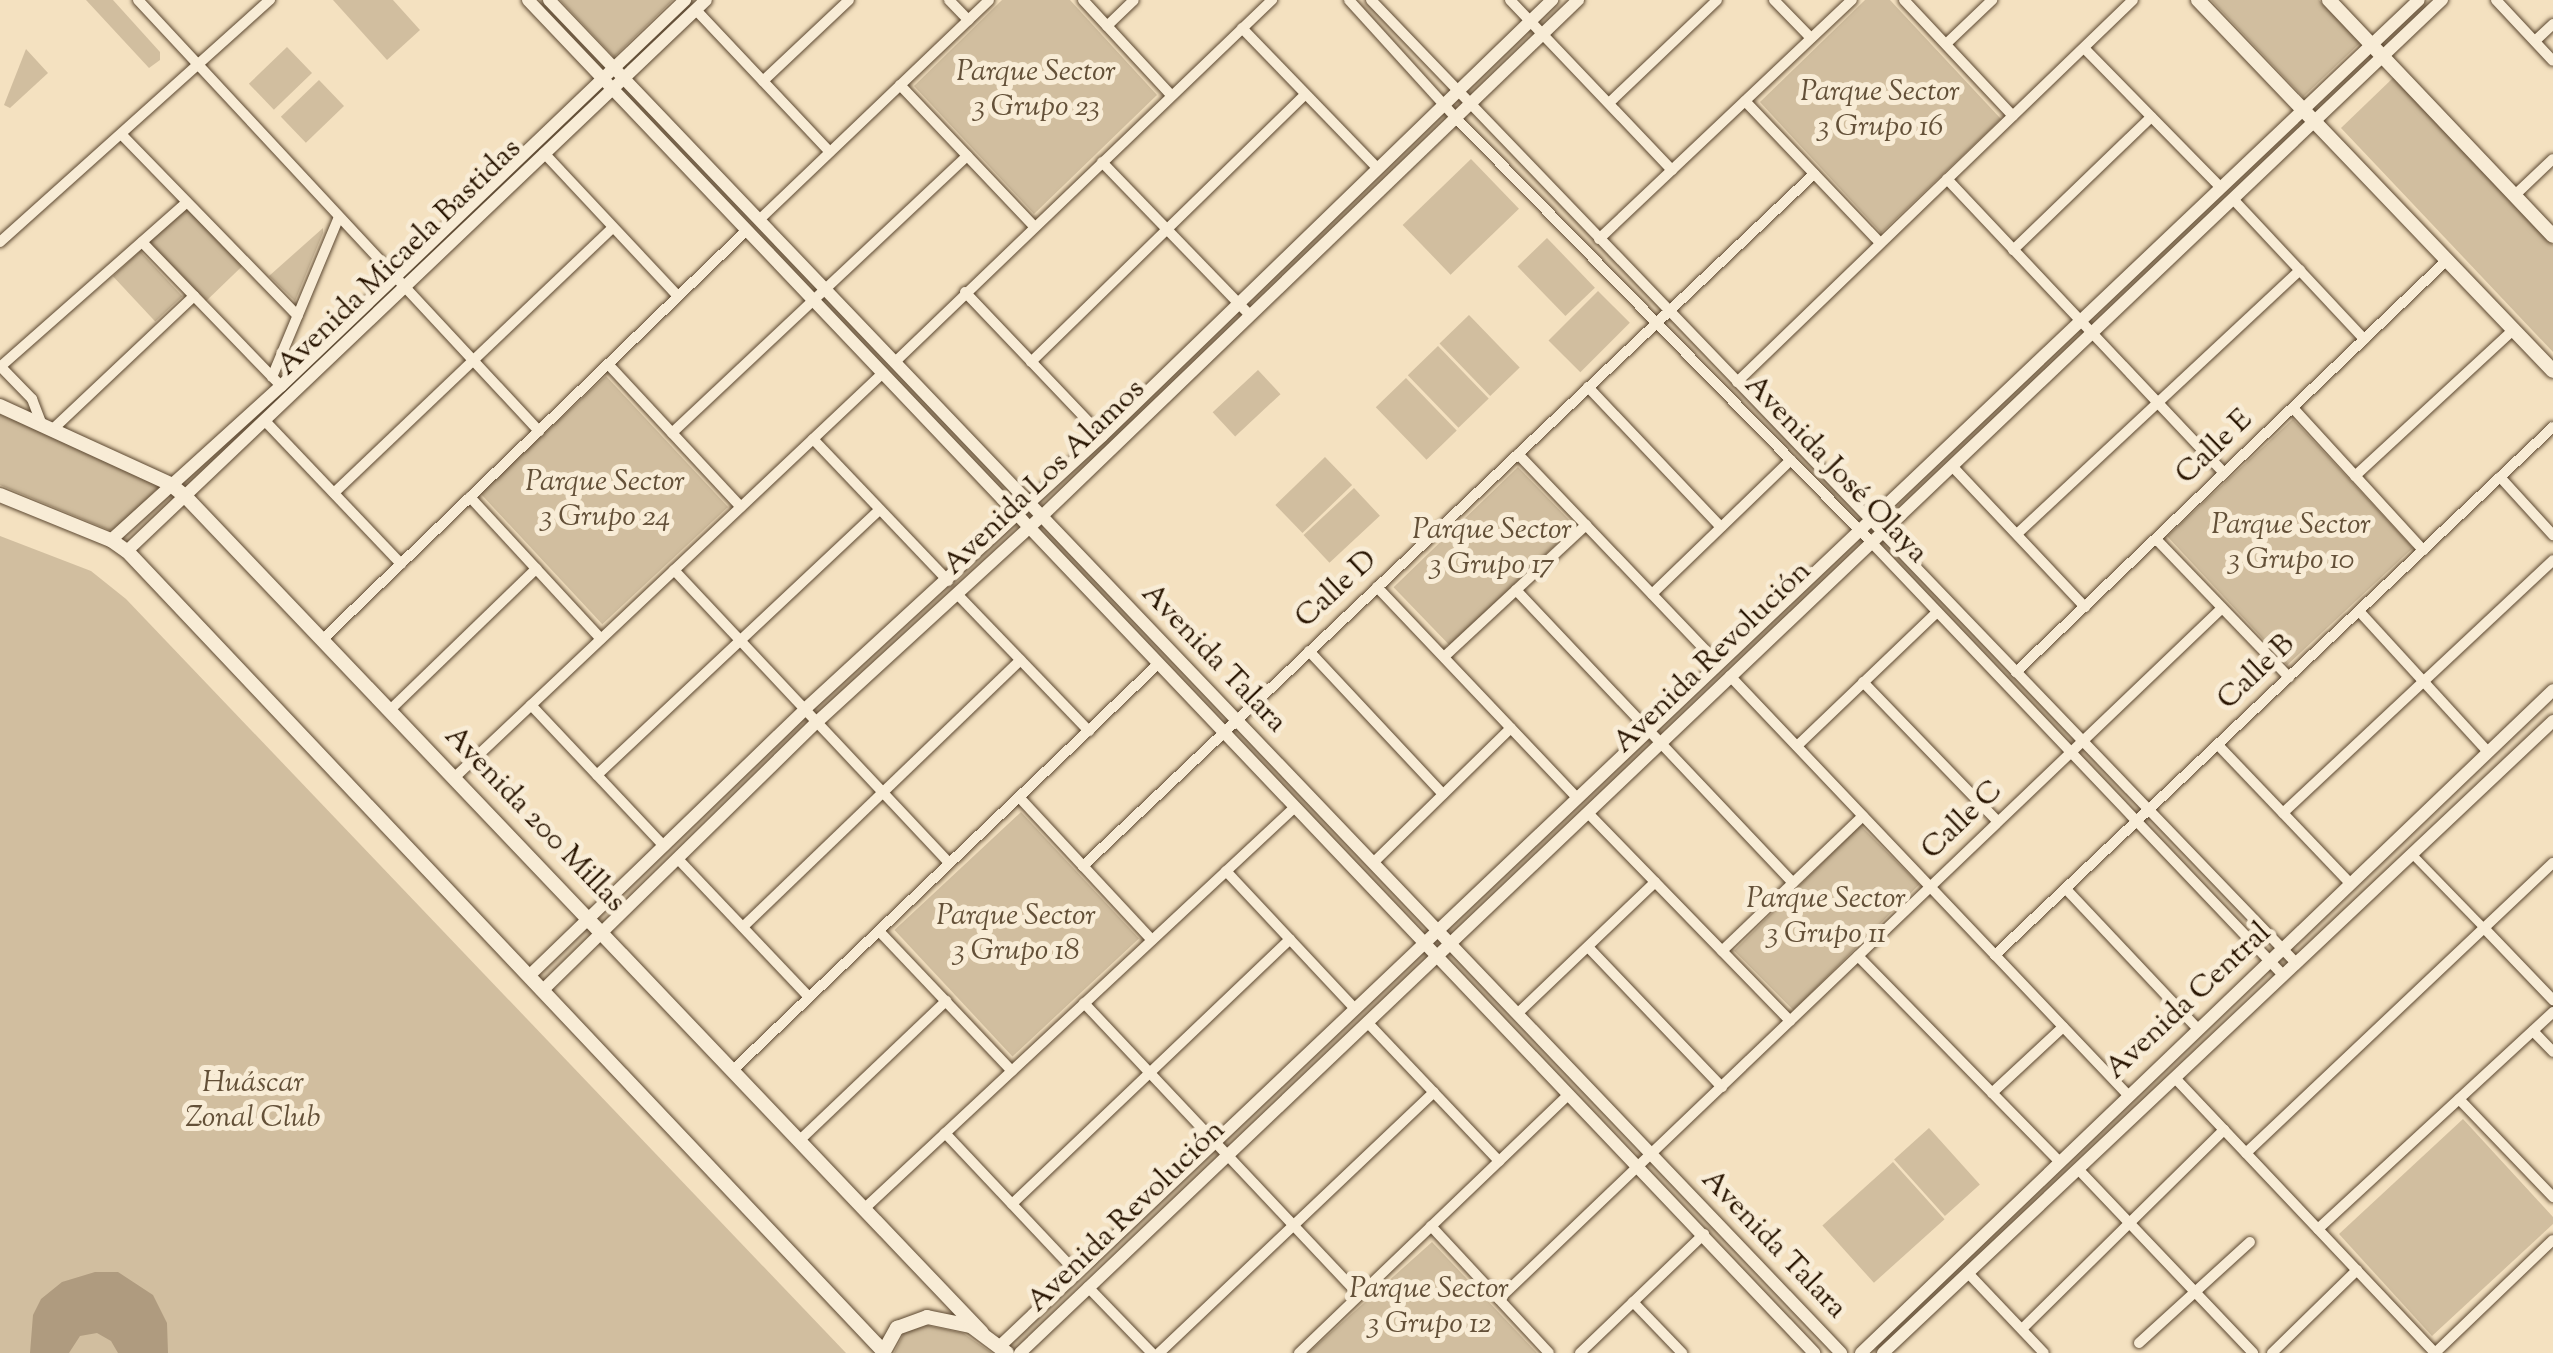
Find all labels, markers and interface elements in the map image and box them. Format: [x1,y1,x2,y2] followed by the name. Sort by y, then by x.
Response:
[956,55,1116,126] park label: Parque Sector 3 Grupo 23
[1800,75,1960,146] park label: Parque Sector 3 Grupo 16
[270,132,530,384] street label: Avenida Micaela Bastidas
[1736,368,1934,572] street label: Avenida José Olaya
[937,372,1153,584] street label: Avenida Los Alamos
[2169,403,2261,493] street label: Calle E
[525,465,685,536] park label: Parque Sector 3 Grupo 24
[2211,508,2371,578] park label: Parque Sector 3 Grupo 10
[1412,513,1572,584] park label: Parque Sector 3 Grupo 17
[1289,543,1385,637] street label: Calle D
[1606,554,1820,762] street label: Avenida Revolución
[1133,577,1293,741] street label: Avenida Talara
[2211,628,2303,718] street label: Calle B
[436,719,632,921] street label: Avenida 200 Millas
[1915,774,2011,868] street label: Calle C
[1746,882,1906,952] park label: Parque Sector 3 Grupo 11
[936,899,1096,970] park label: Parque Sector 3 Grupo 18
[2099,916,2279,1088] street label: Avenida Central
[185,1066,321,1136] park label: Huáscar Zonal Club
[1020,1113,1234,1321] street label: Avenida Revolución
[1693,1163,1853,1327] street label: Avenida Talara
[1349,1272,1509,1342] park label: Parque Sector 3 Grupo 12

